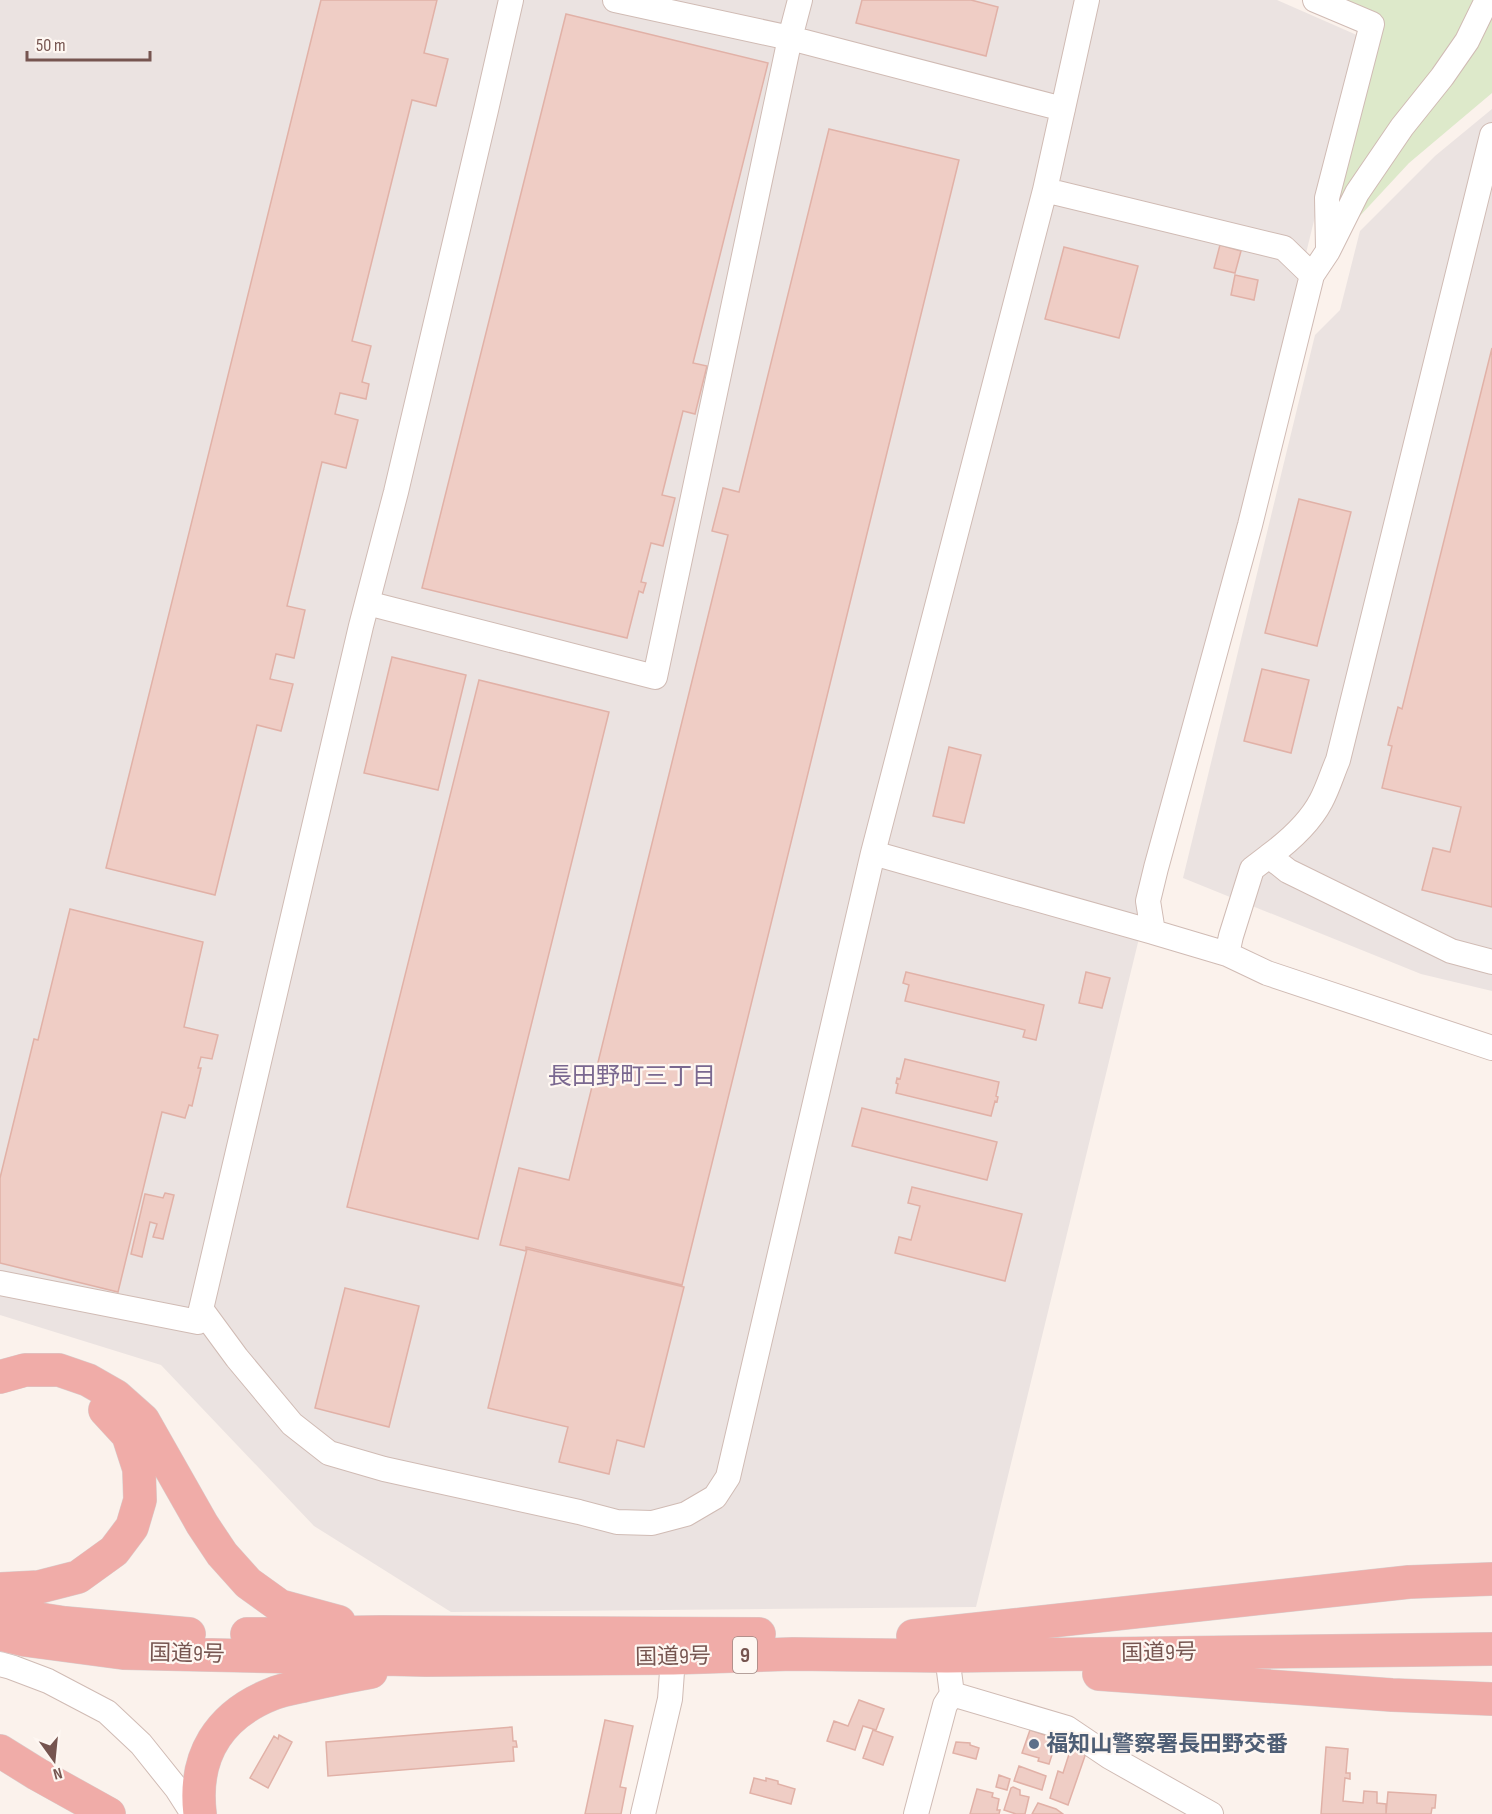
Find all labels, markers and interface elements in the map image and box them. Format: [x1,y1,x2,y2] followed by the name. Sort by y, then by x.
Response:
[27,24,150,62] scale bar
[36,35,66,56] text: 50 m
[548,1062,716,1091] district label: 長田野町三丁目
[733,1637,757,1673] road number: 9
[1121,1639,1197,1667] street label: 国道9号
[149,1640,225,1668] street label: 国道9号
[635,1643,711,1671] street label: 国道9号
[24,1730,84,1790] north arrow
[1046,1731,1288,1758] place label: 福知山警察署長田野交番
[1027,1737,1041,1751] marker: 福知山警察署長田野交番
[51,1763,64,1783] text: N

